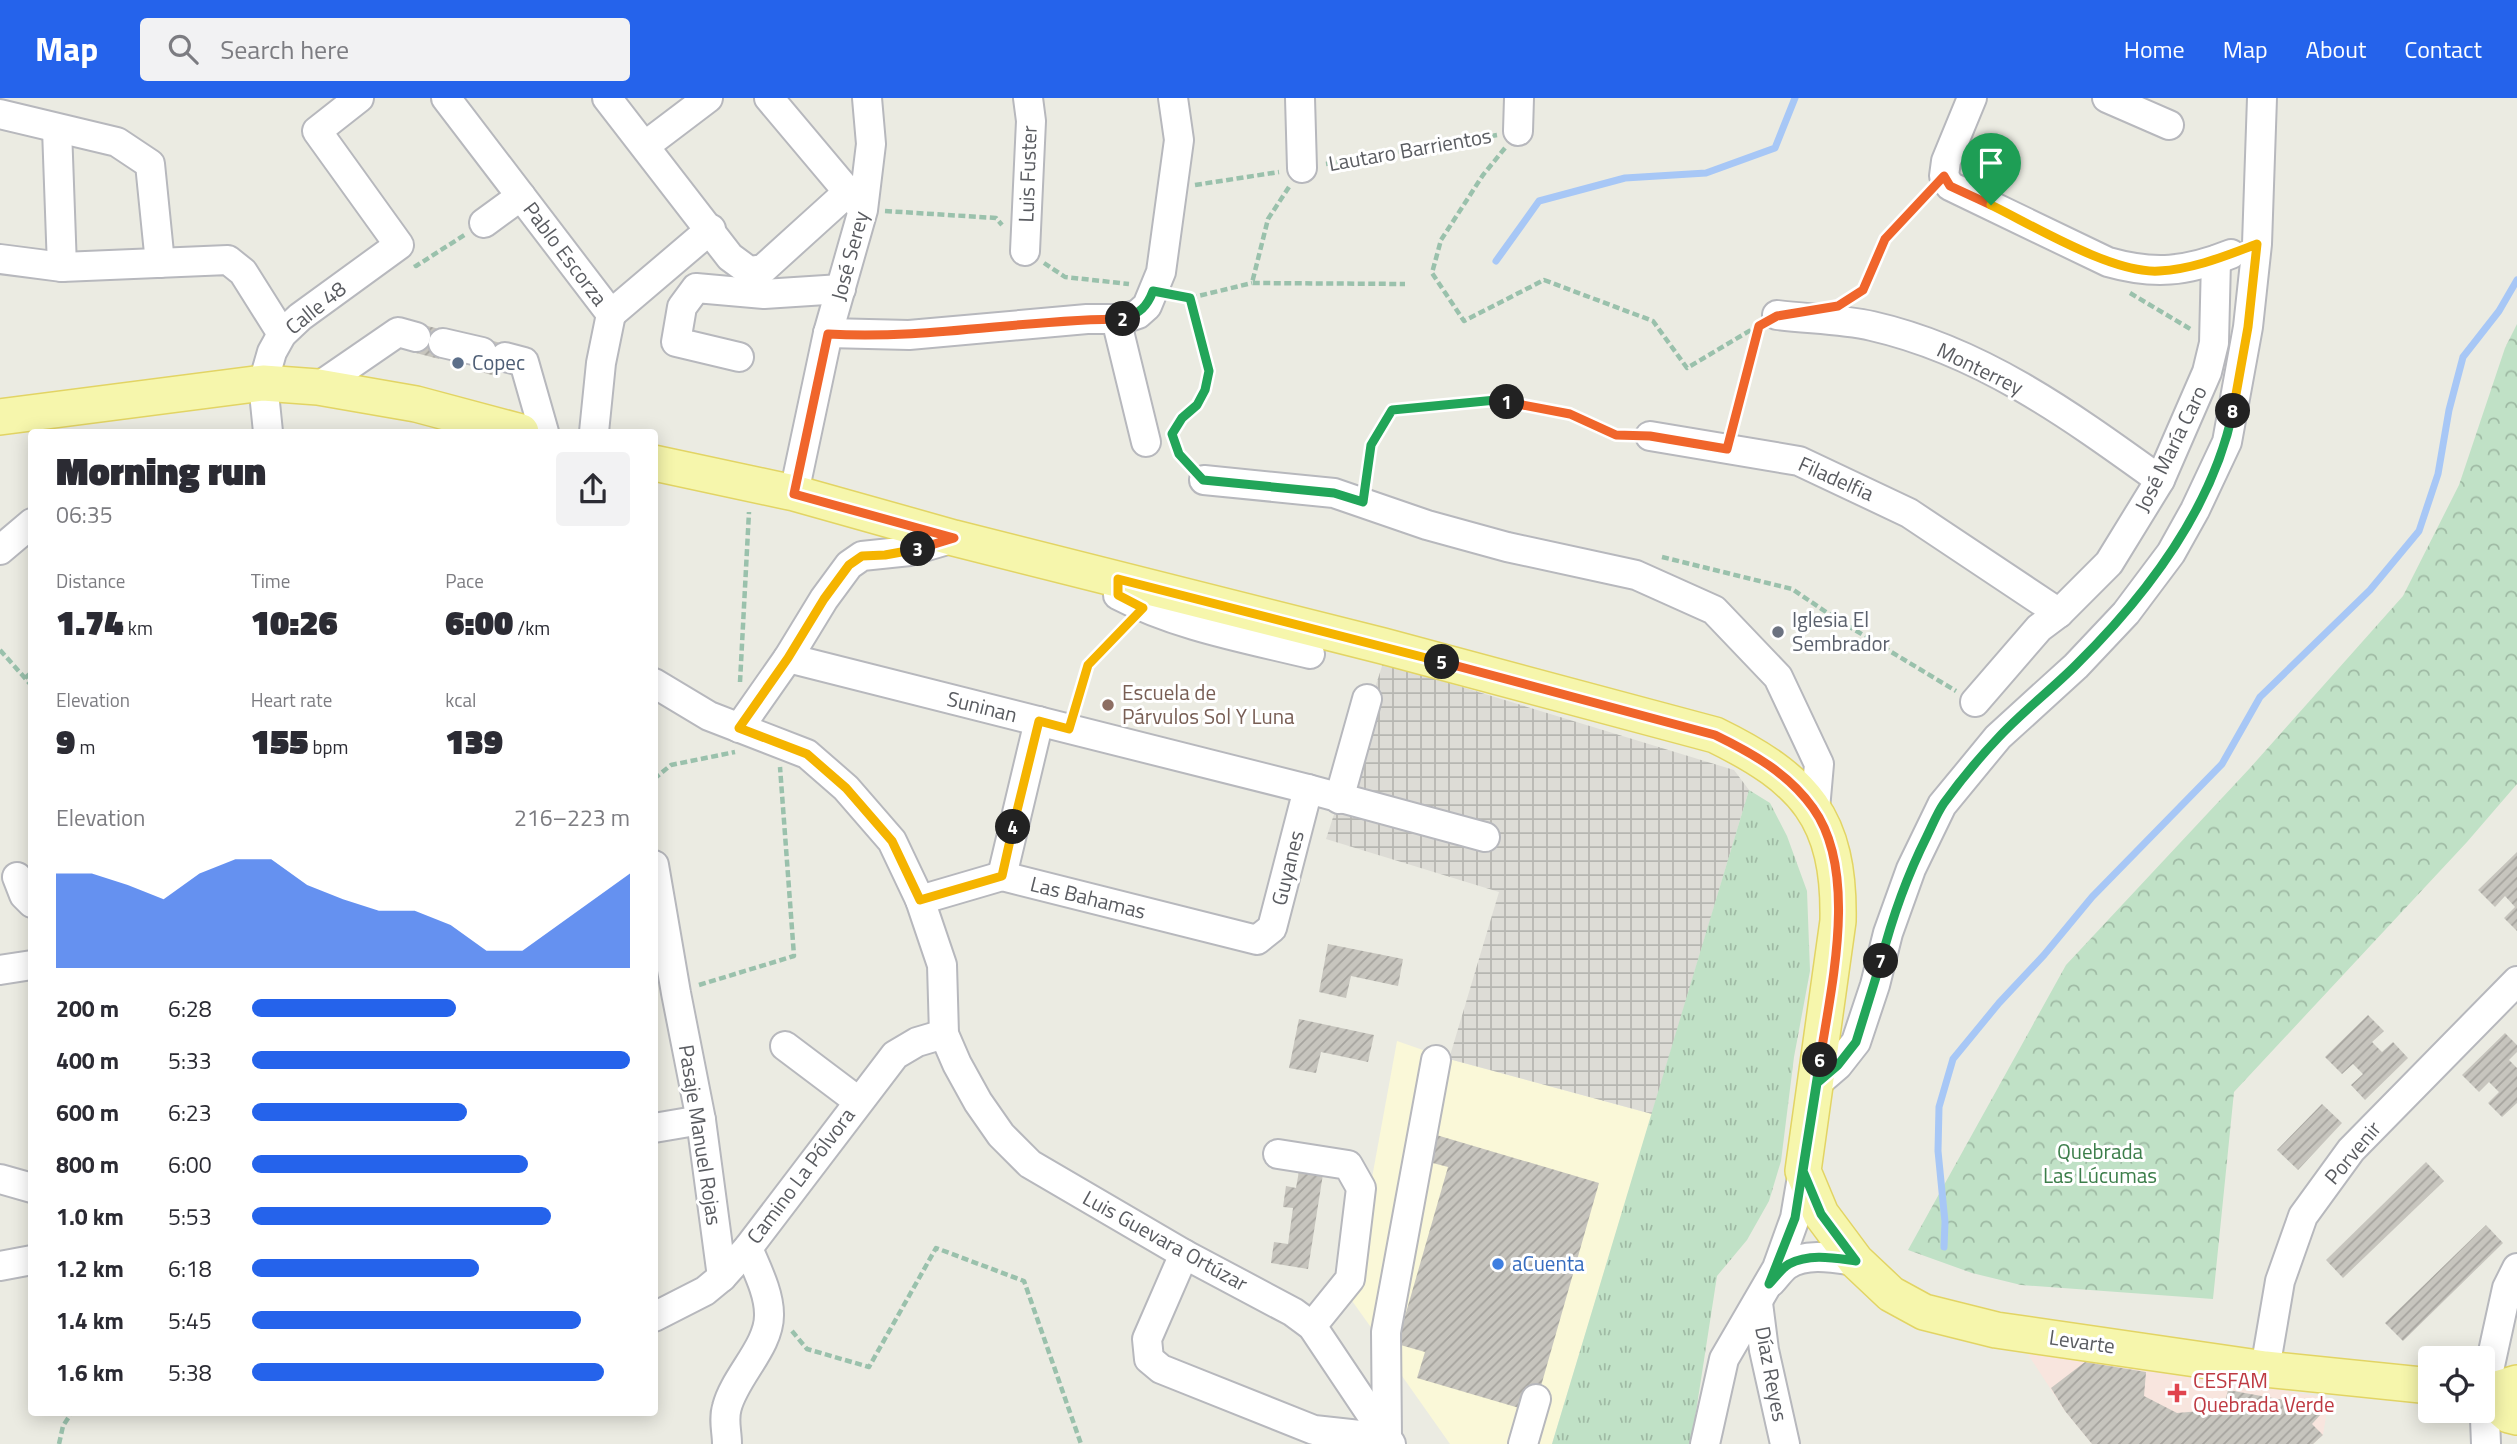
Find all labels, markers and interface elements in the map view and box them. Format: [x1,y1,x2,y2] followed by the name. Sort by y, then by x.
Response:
[140,18,630,81] search box
[35,24,98,74] text: Map
[164,30,202,68] icon: search
[220,30,349,69] text: Search here
[2124,31,2185,67] text: Home
[2223,31,2268,67] text: Map
[2306,31,2366,67] text: About
[2404,31,2482,67] text: Contact
[1326,119,1494,179] street label: Lautaro Barrientos
[1009,125,1045,223] street label: Luis Fuster
[1961,133,2021,205] pin
[1972,144,2010,182] icon: arrive
[516,195,616,313] street label: Pablo Escorza
[822,207,876,304] street label: José Serey
[278,272,353,342] street label: Calle 48
[1106,302,1140,336] pin: 2
[1117,304,1128,333] text: 2
[1932,333,2029,403] street label: Monterrey
[472,346,525,378] place label: Copec
[450,355,466,371] marker: Copec
[2126,380,2215,517] street label: José María Caro
[1490,384,1524,420] pin: 1
[1501,387,1512,416] text: 1
[2216,394,2250,428] pin: 8
[2227,396,2238,425] text: 8
[56,442,266,500] text: Morning run
[1794,447,1880,509] street label: Filadelfia
[556,452,630,526] button: share
[56,497,113,532] text: 06:35
[900,532,936,566] pin: 3
[912,534,923,563] text: 3
[56,566,125,595] text: Distance
[251,566,290,595] text: Time
[445,566,484,595] text: Pace
[56,595,124,649] text: 1.74
[251,595,338,649] text: 10:26
[445,595,513,649] text: 6:00
[1792,603,1890,659] place label: Iglesia El Sembrador
[124,613,153,642] text: km
[513,613,550,642] text: /km
[1770,624,1786,640] marker: Iglesia El Sembrador
[1424,644,1460,680] pin: 5
[1436,647,1447,676] text: 5
[1122,676,1295,732] place label: Escuela de Párvulos Sol Y Luna
[944,682,1021,730] street label: Suninan
[56,685,130,714] text: Elevation
[251,685,332,714] text: Heart rate
[445,685,476,714] text: kcal
[1100,697,1116,713] marker: Escuela de Párvulos Sol Y Luna
[56,714,75,768] text: 9
[251,714,308,768] text: 155
[445,714,503,768] text: 139
[75,732,95,761] text: m
[308,732,349,761] text: bpm
[56,800,145,835] text: Elevation
[514,800,630,835] text: 216–223 m
[996,810,1030,844] pin: 4
[1007,812,1018,841] text: 4
[1262,827,1312,909] street label: Guyanes
[1027,867,1149,927] street label: Las Bahamas
[1864,944,1898,978] pin: 7
[1875,946,1886,975] text: 7
[56,991,119,1026] text: 200 m
[168,991,212,1026] text: 6:28
[671,1042,731,1227] street label: Pasaje Manuel Rojas
[1802,1042,1838,1077] pin: 6
[56,1043,119,1078] text: 400 m
[168,1043,212,1078] text: 5:33
[1814,1045,1825,1074] text: 6
[56,1095,119,1130] text: 600 m
[168,1095,212,1130] text: 6:23
[738,1100,862,1250] street label: Camino La Pólvora
[2316,1114,2388,1191] street label: Porvenir
[2043,1135,2157,1191] park label: Quebrada Las Lúcumas
[56,1147,119,1182] text: 800 m
[168,1147,212,1182] text: 6:00
[1077,1181,1254,1299] street label: Luis Guevara Ortúzar
[56,1199,124,1234] text: 1.0 km
[168,1199,212,1234] text: 5:53
[1512,1247,1585,1279] place label: aCuenta
[56,1251,124,1286] text: 1.2 km
[168,1251,212,1286] text: 6:18
[1490,1256,1506,1272] marker: aCuenta
[56,1303,124,1338] text: 1.4 km
[168,1303,212,1338] text: 5:45
[2047,1321,2117,1361] street label: Levarte
[1747,1323,1797,1424] street label: Díaz Reyes
[2418,1346,2495,1423] map controls
[2418,1346,2495,1423] button: locate
[56,1355,124,1390] text: 1.6 km
[168,1355,212,1390] text: 5:38
[2193,1364,2335,1420] place label: CESFAM Quebrada Verde
[2167,1383,2187,1403] marker: CESFAM Quebrada Verde

